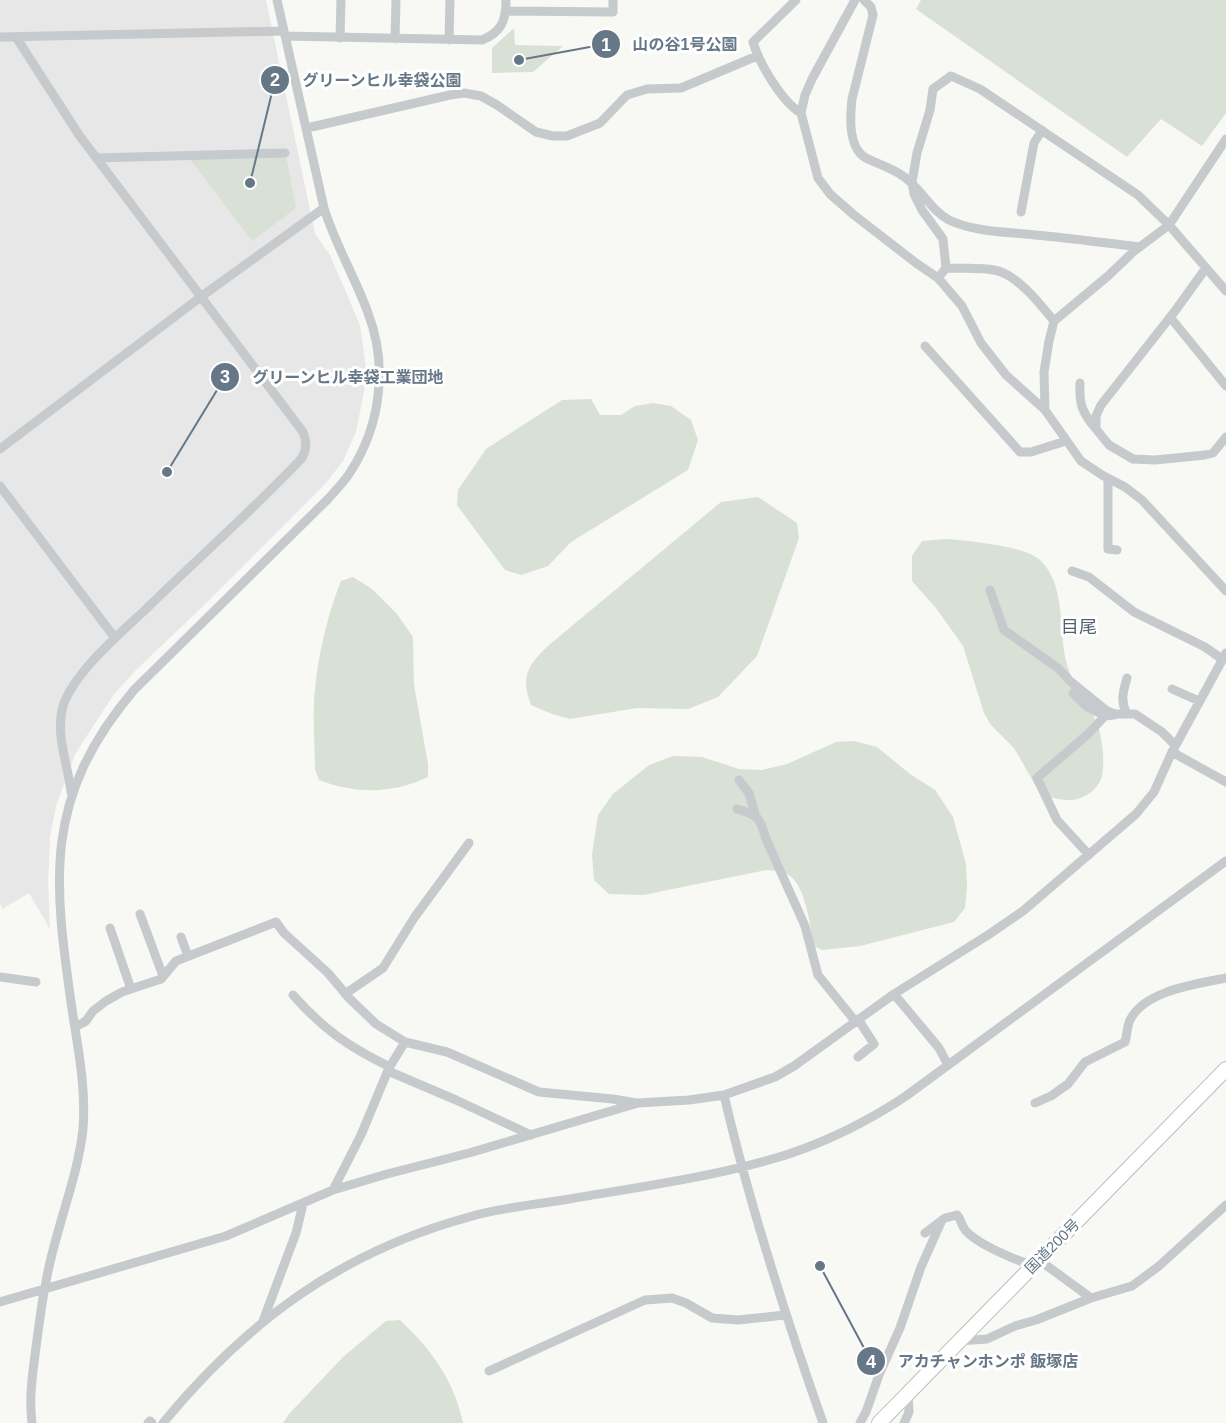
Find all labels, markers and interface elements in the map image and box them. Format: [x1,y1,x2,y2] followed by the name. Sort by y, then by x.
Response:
[591,27,750,61] callout: 山の谷1号公園
[601,35,611,55] text: 1
[633,36,737,53] text: 山の谷1号公園
[260,63,474,97] callout: グリーンヒル幸袋公園
[270,70,280,90] text: 2
[302,71,462,89] text: グリーンヒル幸袋公園
[210,360,456,394] callout: グリーンヒル幸袋工業団地
[220,367,230,387] text: 3
[252,368,444,386] text: グリーンヒル幸袋工業団地
[1061,617,1097,637] district label: 目尾
[1021,1215,1083,1277] street label: 国道200号
[856,1344,1090,1378] callout: アカチャンホンポ 飯塚店
[866,1352,876,1372] text: 4
[898,1353,1078,1370] text: アカチャンホンポ 飯塚店

